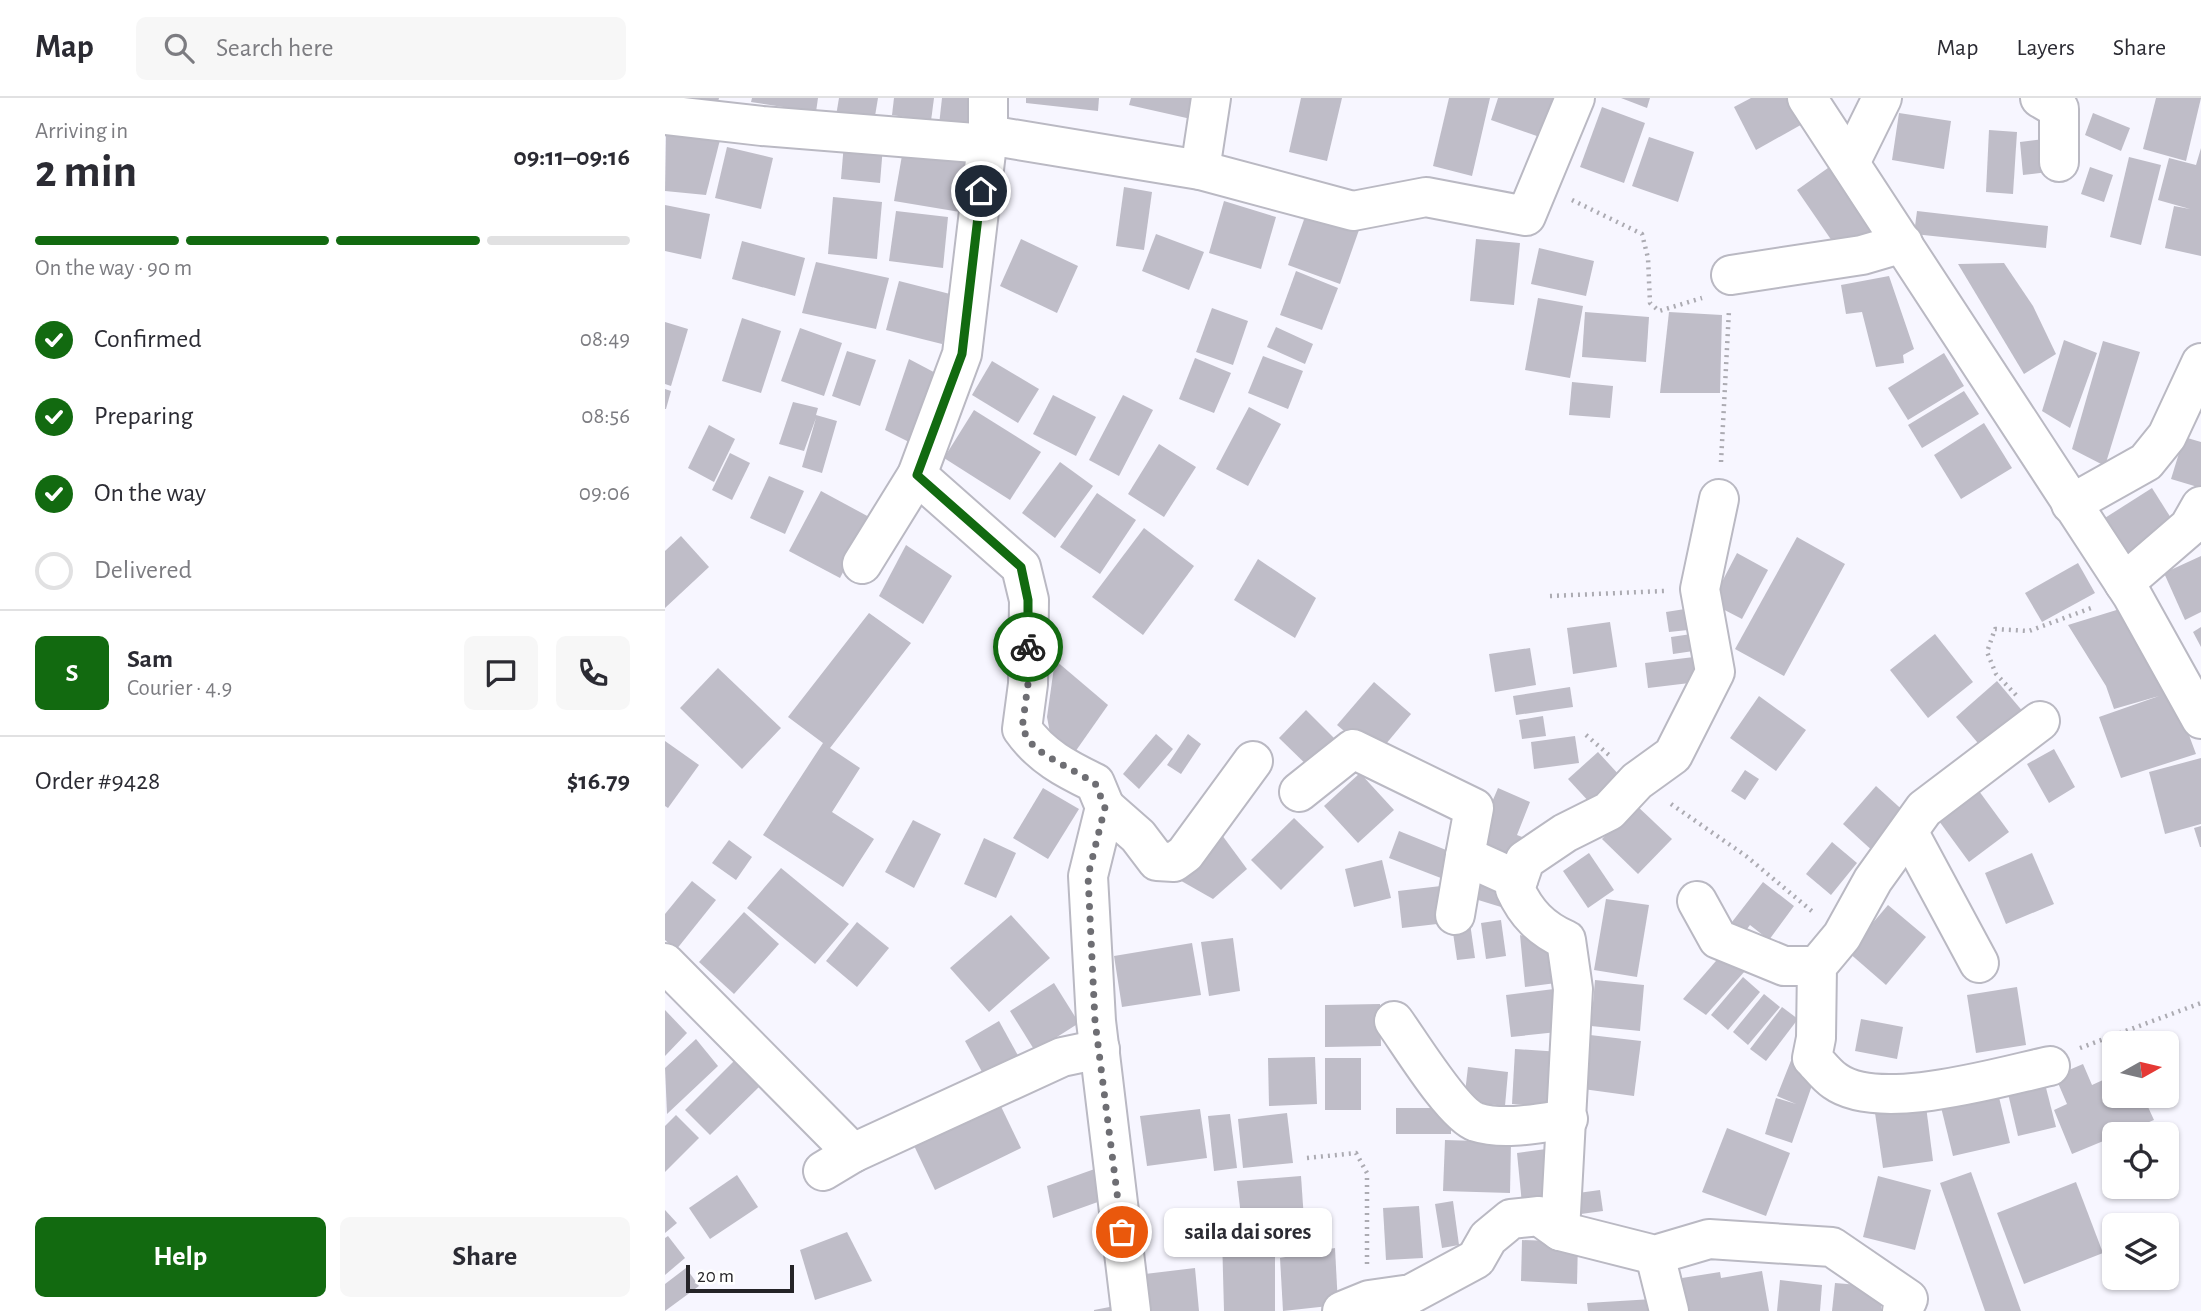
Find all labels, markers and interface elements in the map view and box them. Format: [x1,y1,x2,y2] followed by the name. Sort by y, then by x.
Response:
[136,17,626,80] search box
[160,29,198,67] icon: search
[35,31,94,64] text: Map
[216,35,334,61] text: Search here
[1936,36,1978,60] text: Map
[2016,36,2075,60] text: Layers
[2113,36,2166,60] text: Share
[35,120,128,143] text: Arriving in
[513,144,630,170] text: 09:11–09:16
[35,149,137,195] text: 2 min
[951,161,1011,221] pin
[962,172,1000,210] icon: home
[35,257,192,280] text: On the way · 90 m
[35,321,73,359] icon: check
[94,326,202,352] text: Confirmed
[580,328,630,351] text: 08:49
[35,398,73,436] icon: check
[94,403,193,429] text: Preparing
[581,405,630,428] text: 08:56
[35,475,73,513] icon: check
[94,480,206,506] text: On the way
[579,482,630,505] text: 09:06
[94,557,192,583] text: Delivered
[993,612,1063,682] courier
[1009,628,1047,666] icon: bike
[464,636,538,710] button: chat
[556,636,630,710] button: phone
[127,646,173,672] text: Sam
[66,660,78,686] text: S
[127,677,232,700] text: Courier · 4.9
[35,768,160,794] text: Order #9428
[567,768,630,794] text: $16.79
[2102,1031,2179,1108] north arrow
[2102,1031,2179,1290] map controls
[2102,1122,2179,1199] button: locate
[1092,1202,1152,1262] pin
[1164,1208,1332,1256] callout: saila dai sores
[1103,1213,1141,1251] icon: bag
[2102,1213,2179,1290] button: layers
[35,1217,326,1297] button: Help
[340,1217,630,1297] button: Share
[1185,1221,1311,1244] text: saila dai sores
[686,1262,795,1294] scale bar
[697,1267,734,1286] text: 20 m

